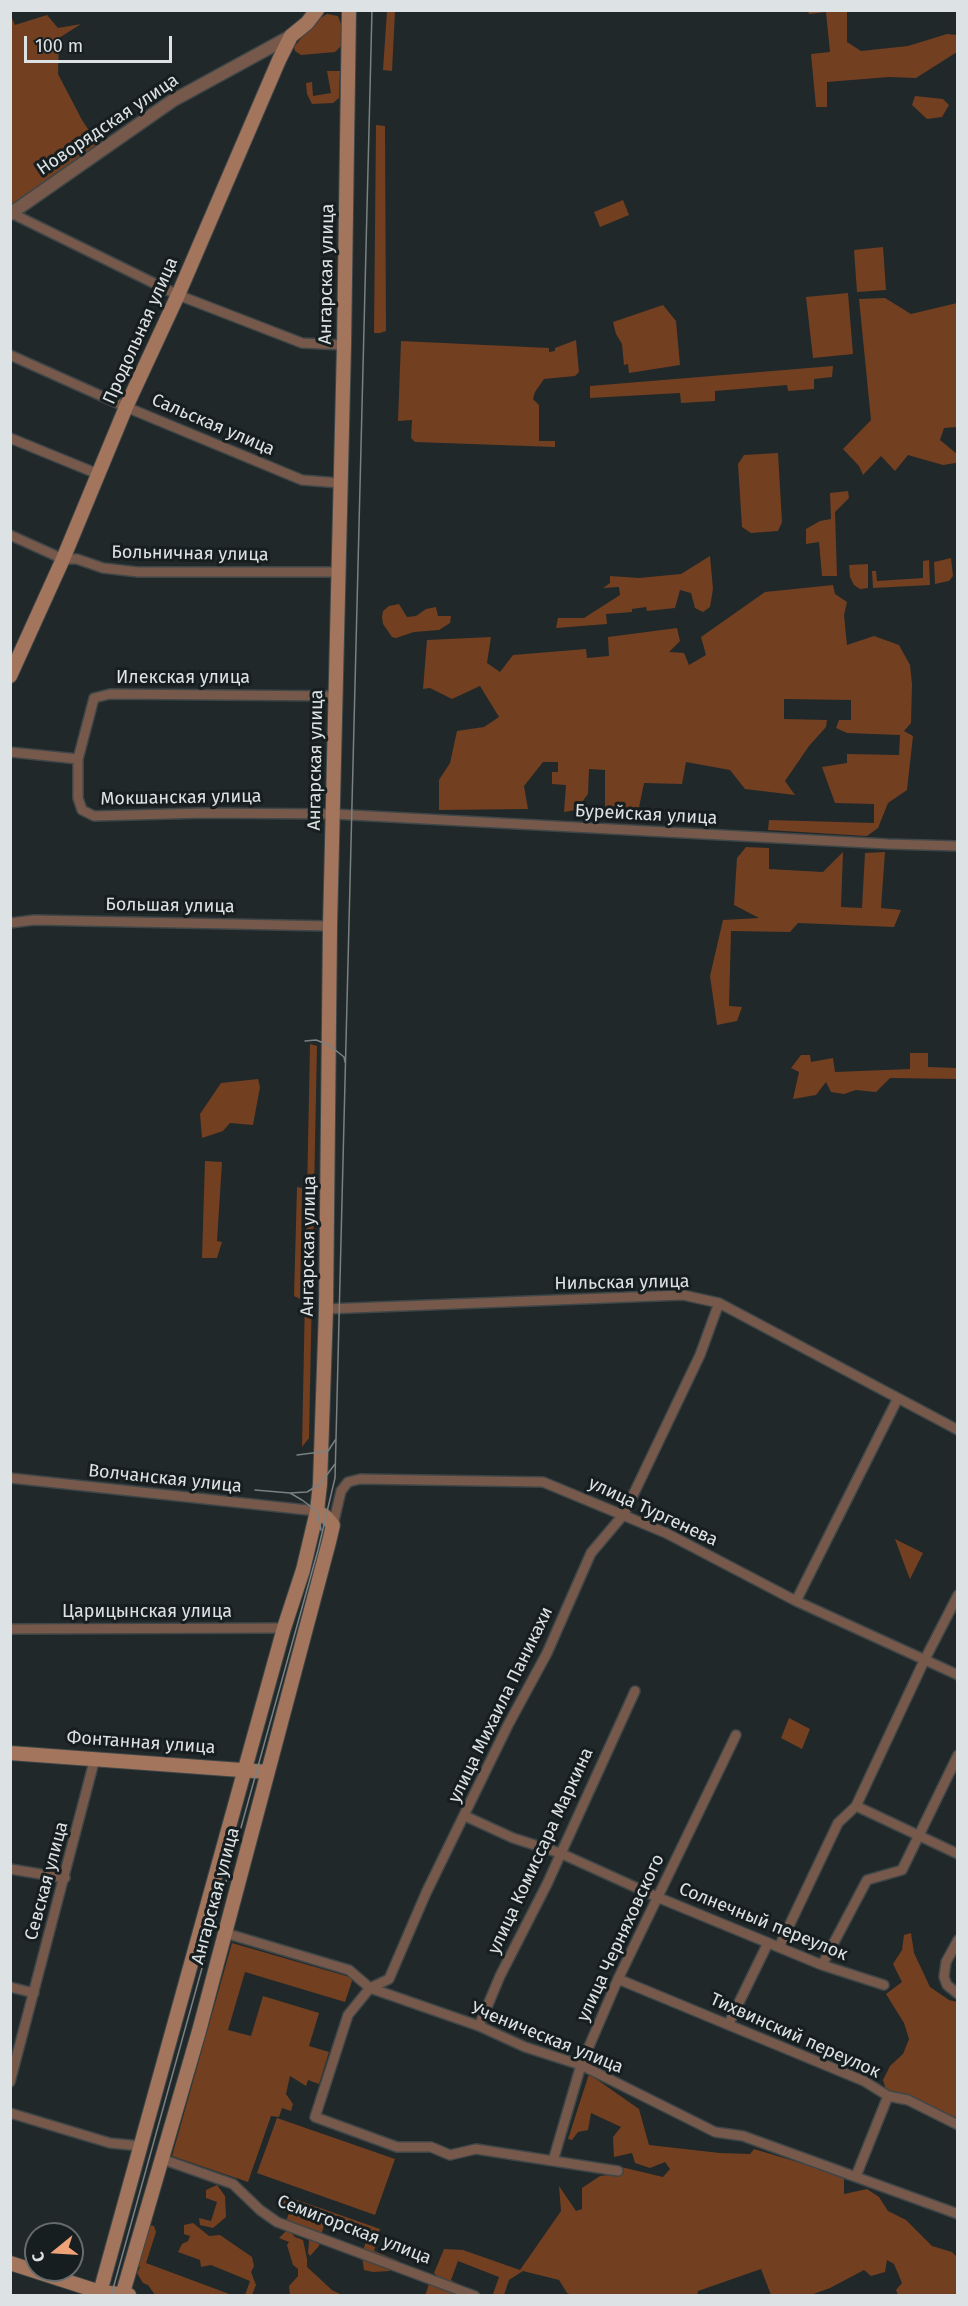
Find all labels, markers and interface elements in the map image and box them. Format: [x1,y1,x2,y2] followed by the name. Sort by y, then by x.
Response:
[27,24,176,62] scale bar
[35,35,83,57] text: 100 m
[33,70,183,180] street label: Новорядская улица
[315,203,339,345] street label: Ангарская улица
[99,254,183,408] street label: Продольная улица
[148,389,278,461] street label: Сальская улица
[111,542,269,566] street label: Больничная улица
[116,667,250,689] street label: Илекская улица
[304,689,328,831] street label: Ангарская улица
[100,786,262,810] street label: Мокшанская улица
[574,800,718,830] street label: Бурейская улица
[105,894,235,918] street label: Большая улица
[297,1175,321,1317] street label: Ангарская улица
[554,1271,690,1295] street label: Нильская улица
[87,1460,243,1498] street label: Волчанская улица
[585,1473,721,1551] street label: улица Тургенева
[62,1601,232,1623] street label: Царицынская улица
[444,1603,558,1807] street label: улица Михаила Паникахи
[66,1727,216,1759] street label: Фонтанная улица
[484,1744,598,1958] street label: улица Комиссара Маркина
[21,1819,73,1943] street label: Севская улица
[187,1825,245,1967] street label: Ангарская улица
[573,1851,669,2025] street label: улица Черняховского
[675,1878,851,1966] street label: Солнечный переулок
[707,1989,883,2083] street label: Тихвинский переулок
[468,1998,626,2078] street label: Ученическая улица
[274,2191,434,2269] street label: Семигорская улица
[24,2222,84,2282] north arrow
[28,2250,49,2264] text: С

